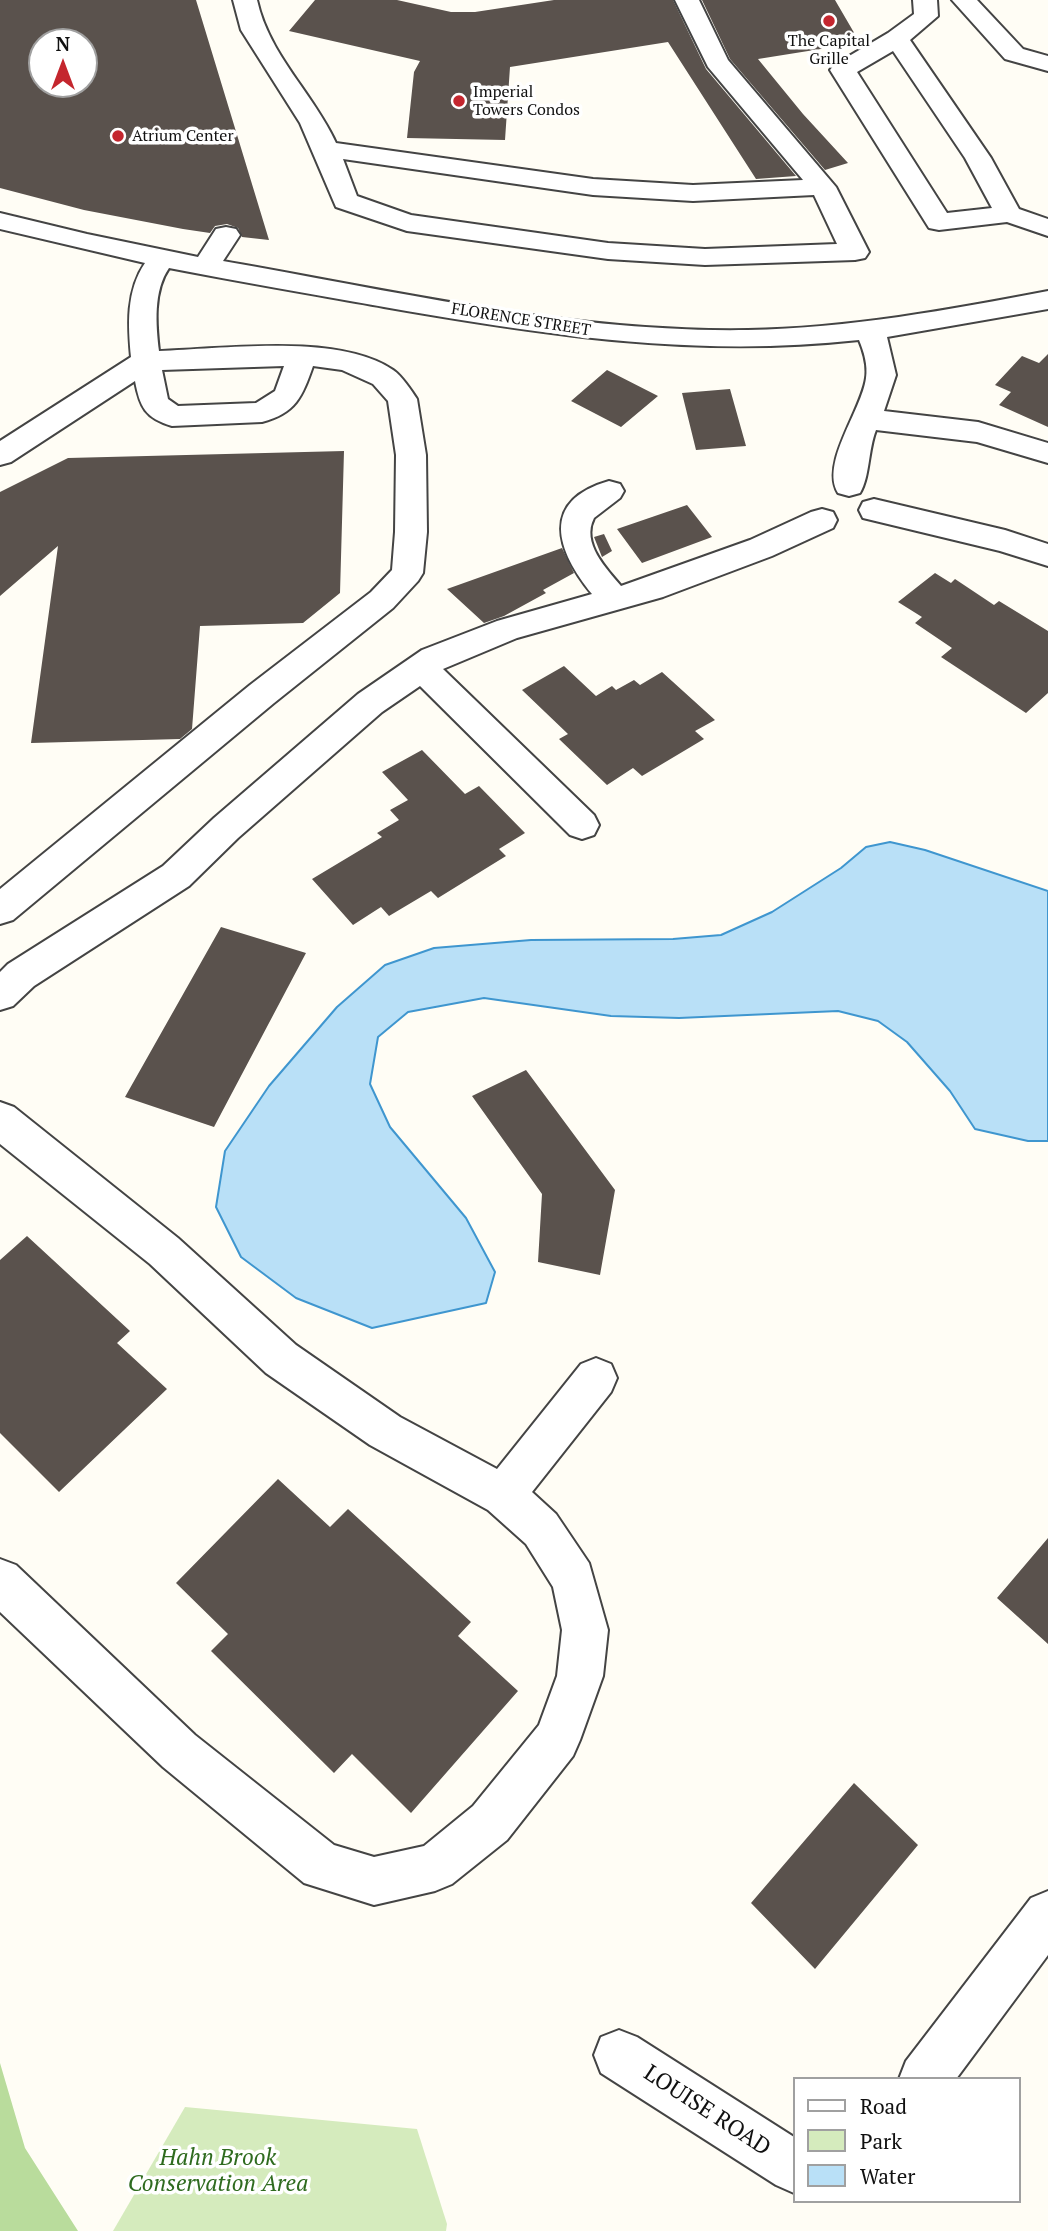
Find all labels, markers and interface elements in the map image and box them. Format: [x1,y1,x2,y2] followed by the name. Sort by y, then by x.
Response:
[821,13,837,29] marker: The Capital Grille
[28,28,98,98] north arrow
[56,31,70,56] text: N
[788,31,870,69] place label: The Capital Grille
[473,82,580,120] place label: Imperial Towers Condos
[451,93,467,109] marker: Imperial Towers Condos
[132,126,234,146] place label: Atrium Center
[110,128,126,144] marker: Atrium Center
[450,300,592,340] street label: FLORENCE STREET
[638,2060,776,2162] street label: LOUISE ROAD
[792,2077,1020,2203] legend
[860,2092,907,2120] text: Road
[860,2127,902,2155] text: Park
[128,2144,308,2198] park label: Hahn Brook Conservation Area
[860,2162,915,2190] text: Water

